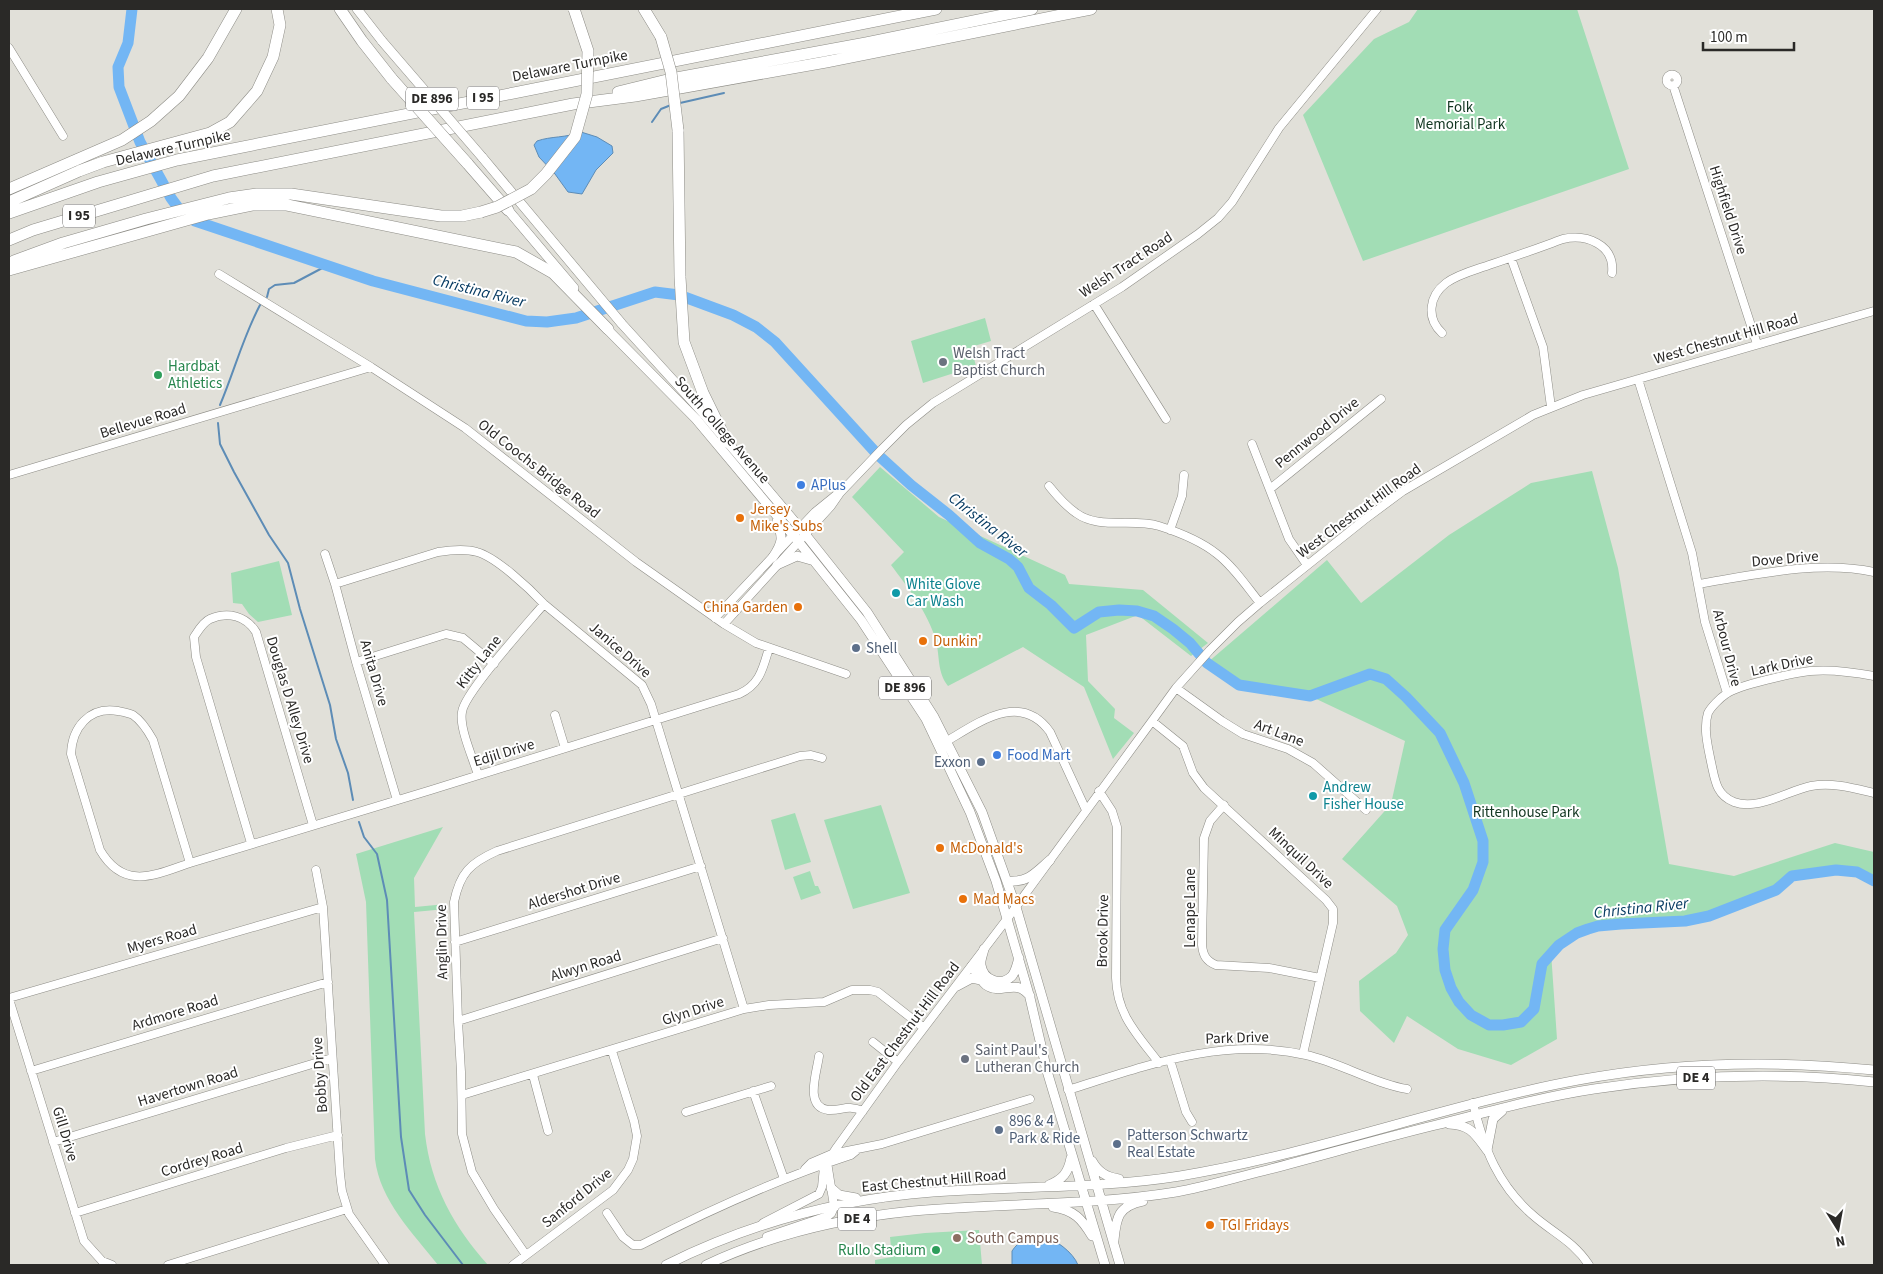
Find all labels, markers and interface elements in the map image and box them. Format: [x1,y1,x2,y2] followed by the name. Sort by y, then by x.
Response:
[1703,20,1794,52] scale bar
[1710,27,1748,48] text: 100 m
[510,45,630,87] street label: Delaware Turnpike
[467,86,499,110] road number: I 95
[406,88,458,110] road number: DE 896
[1415,97,1506,135] park label: Folk Memorial Park
[114,125,232,171] street label: Delaware Turnpike
[1704,163,1752,257] street label: Highfield Drive
[63,205,95,228] road number: I 95
[1075,227,1177,303] street label: Welsh Tract Road
[430,269,529,314] water label: Christina River
[1651,308,1801,370] street label: West Chestnut Hill Road
[953,343,1045,381] place label: Welsh Tract Baptist Church
[168,356,222,394] place label: Hardbat Athletics
[937,356,949,368] marker: Welsh Tract Baptist Church
[152,369,164,381] marker: Hardbat Athletics
[669,372,775,488] street label: South College Avenue
[1270,392,1364,474] street label: Pennwood Drive
[97,398,189,444] street label: Bellevue Road
[473,414,605,524] street label: Old Coochs Bridge Road
[1292,459,1426,563] street label: West Chestnut Hill Road
[811,475,846,496] place label: APlus
[795,479,807,491] marker: APlus
[944,487,1033,564] water label: Christina River
[750,499,823,537] place label: Jersey Mike's Subs
[734,512,746,524] marker: Jersey Mike's Subs
[1751,546,1819,572] street label: Dove Drive
[906,574,981,612] place label: White Glove Car Wash
[890,587,902,599] marker: White Glove Car Wash
[703,597,788,618] place label: China Garden
[792,601,804,613] marker: China Garden
[1707,607,1747,689] street label: Arbour Drive
[584,617,656,683] street label: Janice Drive
[451,631,507,693] street label: Kitty Lane
[933,631,982,652] place label: Dunkin'
[261,634,319,766] street label: Douglas D Alley Drive
[917,635,929,647] marker: Dunkin'
[355,637,393,709] street label: Anita Drive
[866,638,897,659] place label: Shell
[850,642,862,654] marker: Shell
[1749,648,1815,682] street label: Lark Drive
[879,676,931,700] road number: DE 896
[1251,714,1307,752] street label: Art Lane
[471,734,537,772] street label: Edjil Drive
[1007,745,1071,766] place label: Food Mart
[991,749,1003,761] marker: Food Mart
[934,752,971,773] place label: Exxon
[975,756,987,768] marker: Exxon
[1323,777,1404,815] place label: Andrew Fisher House
[1307,790,1319,802] marker: Andrew Fisher House
[1473,802,1580,823] park label: Rittenhouse Park
[1264,822,1338,894] street label: Minquil Drive
[950,838,1023,859] place label: McDonald's
[934,842,946,854] marker: McDonald's
[525,867,623,915] street label: Aldershot Drive
[1180,868,1201,948] street label: Lenape Lane
[973,889,1034,910] place label: Mad Macs
[1593,892,1691,924] water label: Christina River
[957,893,969,905] marker: Mad Macs
[1092,894,1114,968] street label: Brook Drive
[431,904,453,980] street label: Anglin Drive
[125,919,199,959] street label: Myers Road
[548,945,624,987] street label: Alwyn Road
[845,958,965,1106] street label: Old East Chestnut Hill Road
[129,990,221,1036] street label: Ardmore Road
[659,991,727,1031] street label: Glyn Drive
[1205,1026,1269,1050] street label: Park Drive
[307,1036,333,1114] street label: Bobby Drive
[975,1040,1080,1078] place label: Saint Paul's Lutheran Church
[959,1053,971,1065] marker: Saint Paul's Lutheran Church
[135,1062,241,1112] street label: Havertown Road
[1677,1066,1715,1090] road number: DE 4
[47,1104,83,1164] street label: Gill Drive
[1009,1111,1080,1149] place label: 896 & 4 Park & Ride
[993,1124,1005,1136] marker: 896 & 4 Park & Ride
[1127,1125,1248,1163] place label: Patterson Schwartz Real Estate
[158,1138,246,1182] street label: Cordrey Road
[1111,1138,1123,1150] marker: Patterson Schwartz Real Estate
[537,1163,617,1233] street label: Sanford Drive
[861,1164,1007,1198] street label: East Chestnut Hill Road
[1813,1204,1863,1254] north arrow
[838,1208,876,1230] road number: DE 4
[1220,1215,1289,1236] place label: TGI Fridays
[1204,1219,1216,1231] marker: TGI Fridays
[967,1228,1059,1249] place label: South Campus
[1834,1230,1847,1251] text: N
[951,1232,963,1244] marker: South Campus
[838,1240,926,1261] place label: Rullo Stadium
[930,1244,942,1256] marker: Rullo Stadium

